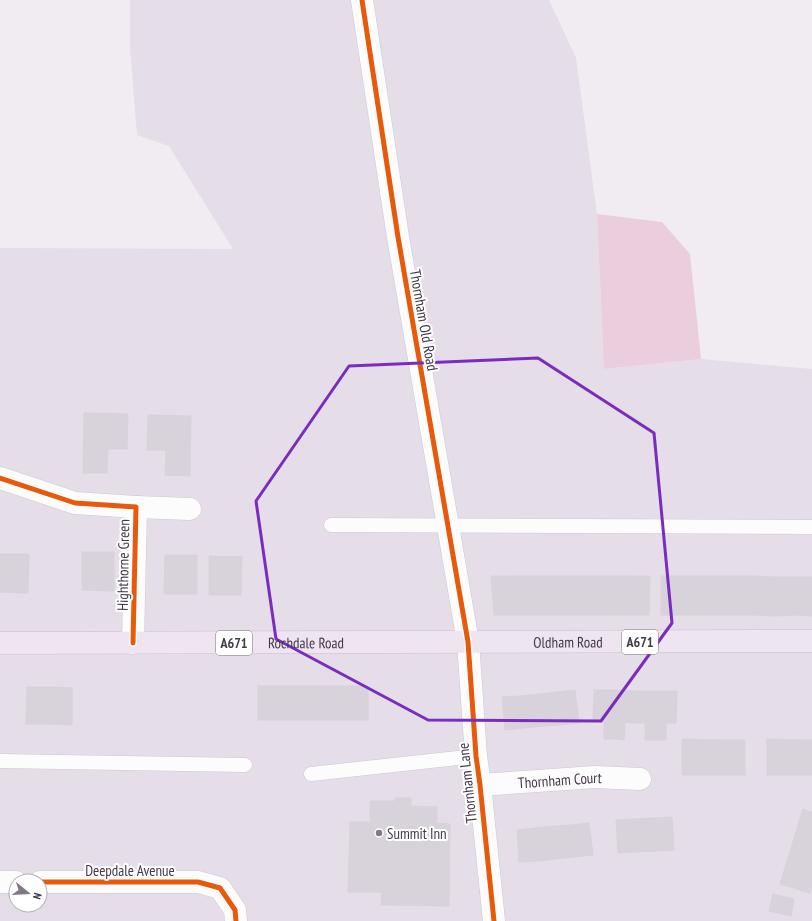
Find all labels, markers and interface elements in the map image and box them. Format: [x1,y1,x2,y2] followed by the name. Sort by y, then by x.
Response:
[406,268,442,372] street label: Thornham Old Road
[113,519,133,611] street label: Highthorne Green
[622,630,658,654] road number: A671
[216,631,252,655] road number: A671
[533,632,603,651] street label: Oldham Road
[268,633,344,652] street label: Rochdale Road
[453,742,481,824] street label: Thornham Lane
[517,767,602,792] street label: Thornham Court
[387,824,447,843] place label: Summit Inn
[374,828,384,838] marker: Summit Inn
[85,861,175,880] street label: Deepdale Avenue
[8,873,48,913] north arrow
[30,891,45,901] text: N

